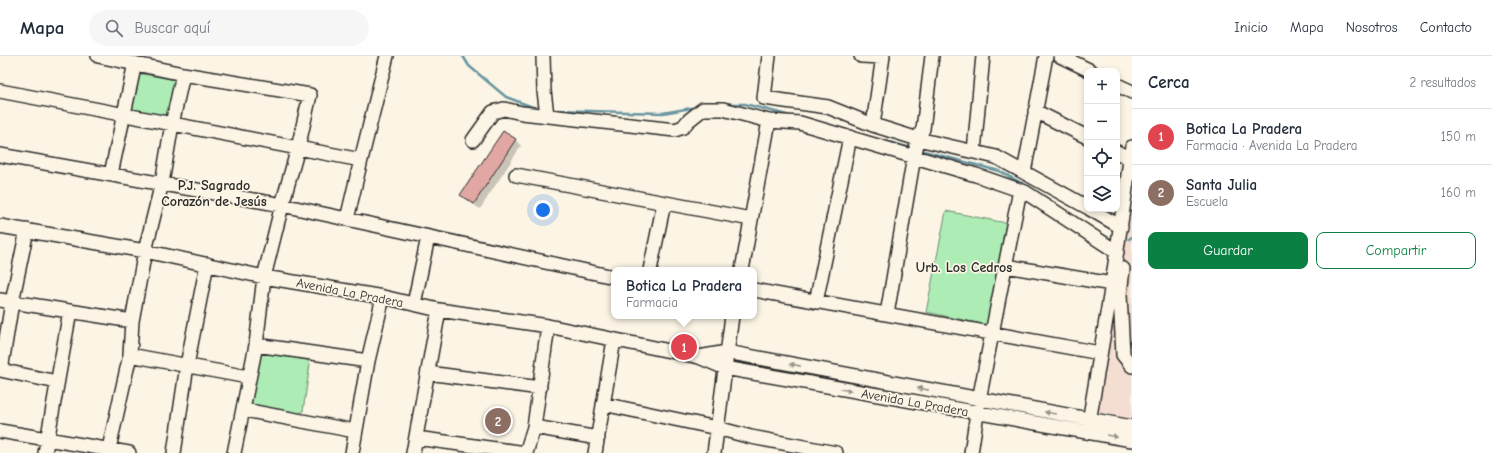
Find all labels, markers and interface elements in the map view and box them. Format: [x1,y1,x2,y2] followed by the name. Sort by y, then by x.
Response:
[89,10,369,46] search box
[20,17,65,39] text: Mapa
[103,17,125,39] icon: search
[135,19,210,37] text: Buscar aquí
[1234,19,1268,36] text: Inicio
[1290,19,1324,36] text: Mapa
[1346,19,1398,36] text: Nosotros
[1420,19,1472,36] text: Contacto
[1084,68,1120,212] map controls
[1084,68,1120,104] button: +
[1148,73,1190,92] text: Cerca
[1409,75,1476,90] text: 2 resultados
[1084,104,1120,140] button: −
[1186,120,1302,138] text: Botica La Pradera
[1158,129,1164,144] text: 1
[1441,129,1476,144] text: 150 m
[1186,138,1358,153] text: Farmacia · Avenida La Pradera
[1084,140,1120,176] button: locate
[1084,176,1120,212] button: layers
[1186,176,1257,194] text: Santa Julia
[161,177,267,210] district label: P.J. Sagrado Corazón de Jesús
[1158,185,1164,200] text: 2
[1441,185,1476,200] text: 160 m
[1186,194,1228,209] text: Escuela
[533,200,553,220] your location
[1148,232,1308,269] button: Guardar
[1316,232,1476,269] button: Compartir
[916,259,1012,276] district label: Urb. Los Cedros
[611,267,757,319] popup
[295,275,405,310] street label: Avenida La Pradera
[626,277,742,295] text: Botica La Pradera
[626,295,678,310] text: Farmacia
[671,332,697,362] pin: 1
[789,362,801,368] one-way arrow
[860,386,970,419] street label: Avenida La Pradera
[916,386,929,392] one-way arrow
[840,387,852,393] one-way arrow
[485,406,511,436] pin: 2
[1044,409,1057,415] one-way arrow
[1106,434,1118,440] one-way arrow

